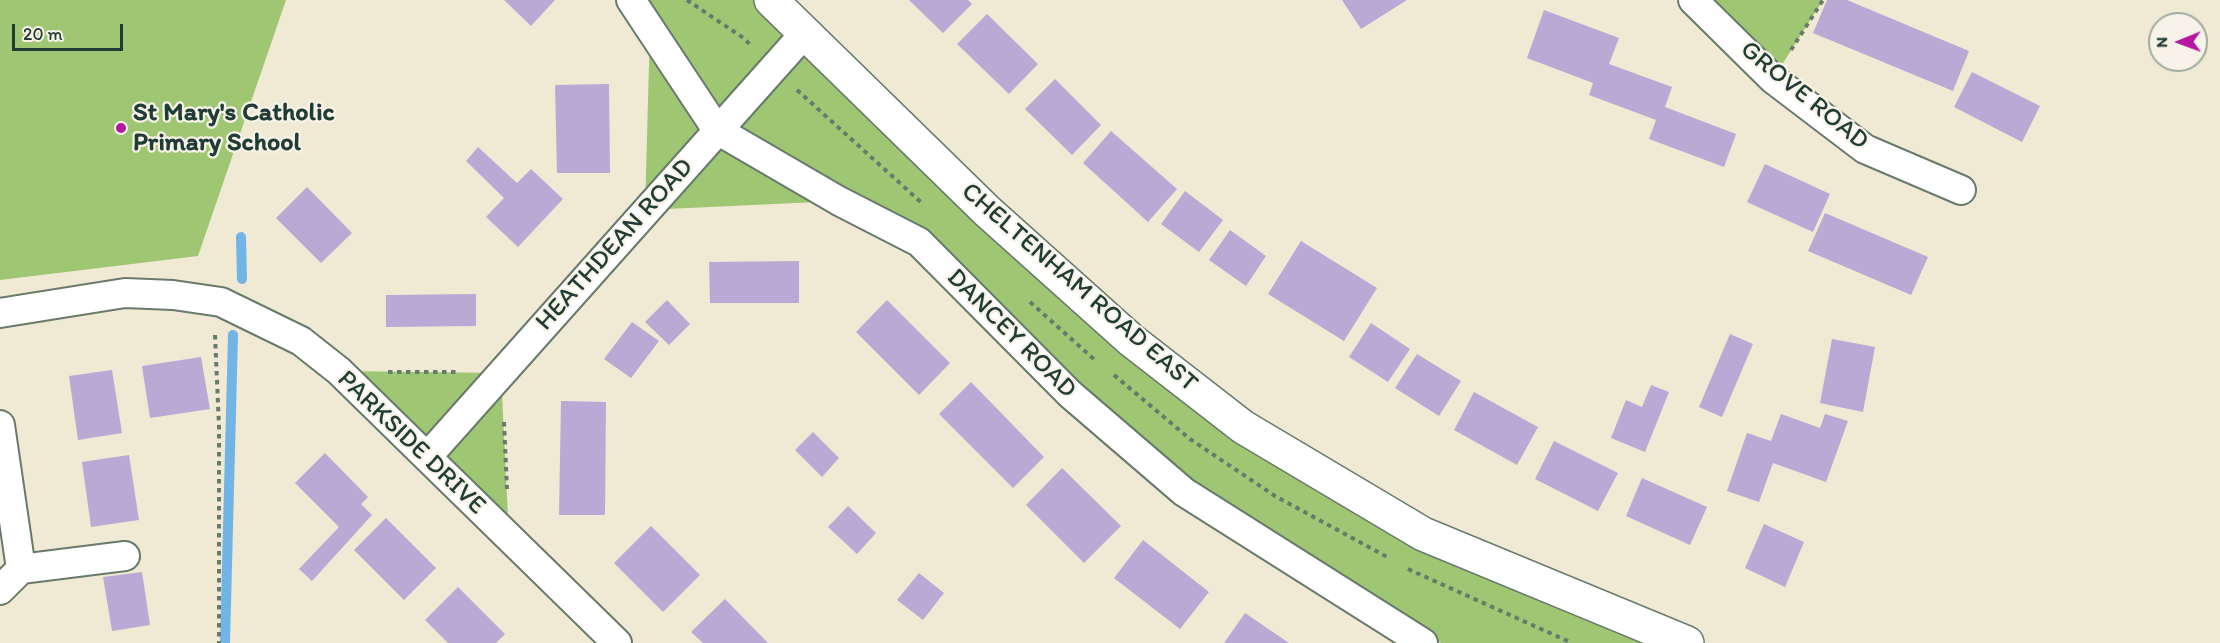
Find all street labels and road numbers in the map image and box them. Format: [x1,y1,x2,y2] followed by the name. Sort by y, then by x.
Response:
[1733,35,1875,157] street label: GROVE ROAD
[530,152,700,338] street label: HEATHDEAN ROAD
[954,177,1204,399] street label: CHELTENHAM ROAD EAST
[940,263,1082,405] street label: DANCEY ROAD
[330,364,492,522] street label: PARKSIDE DRIVE

